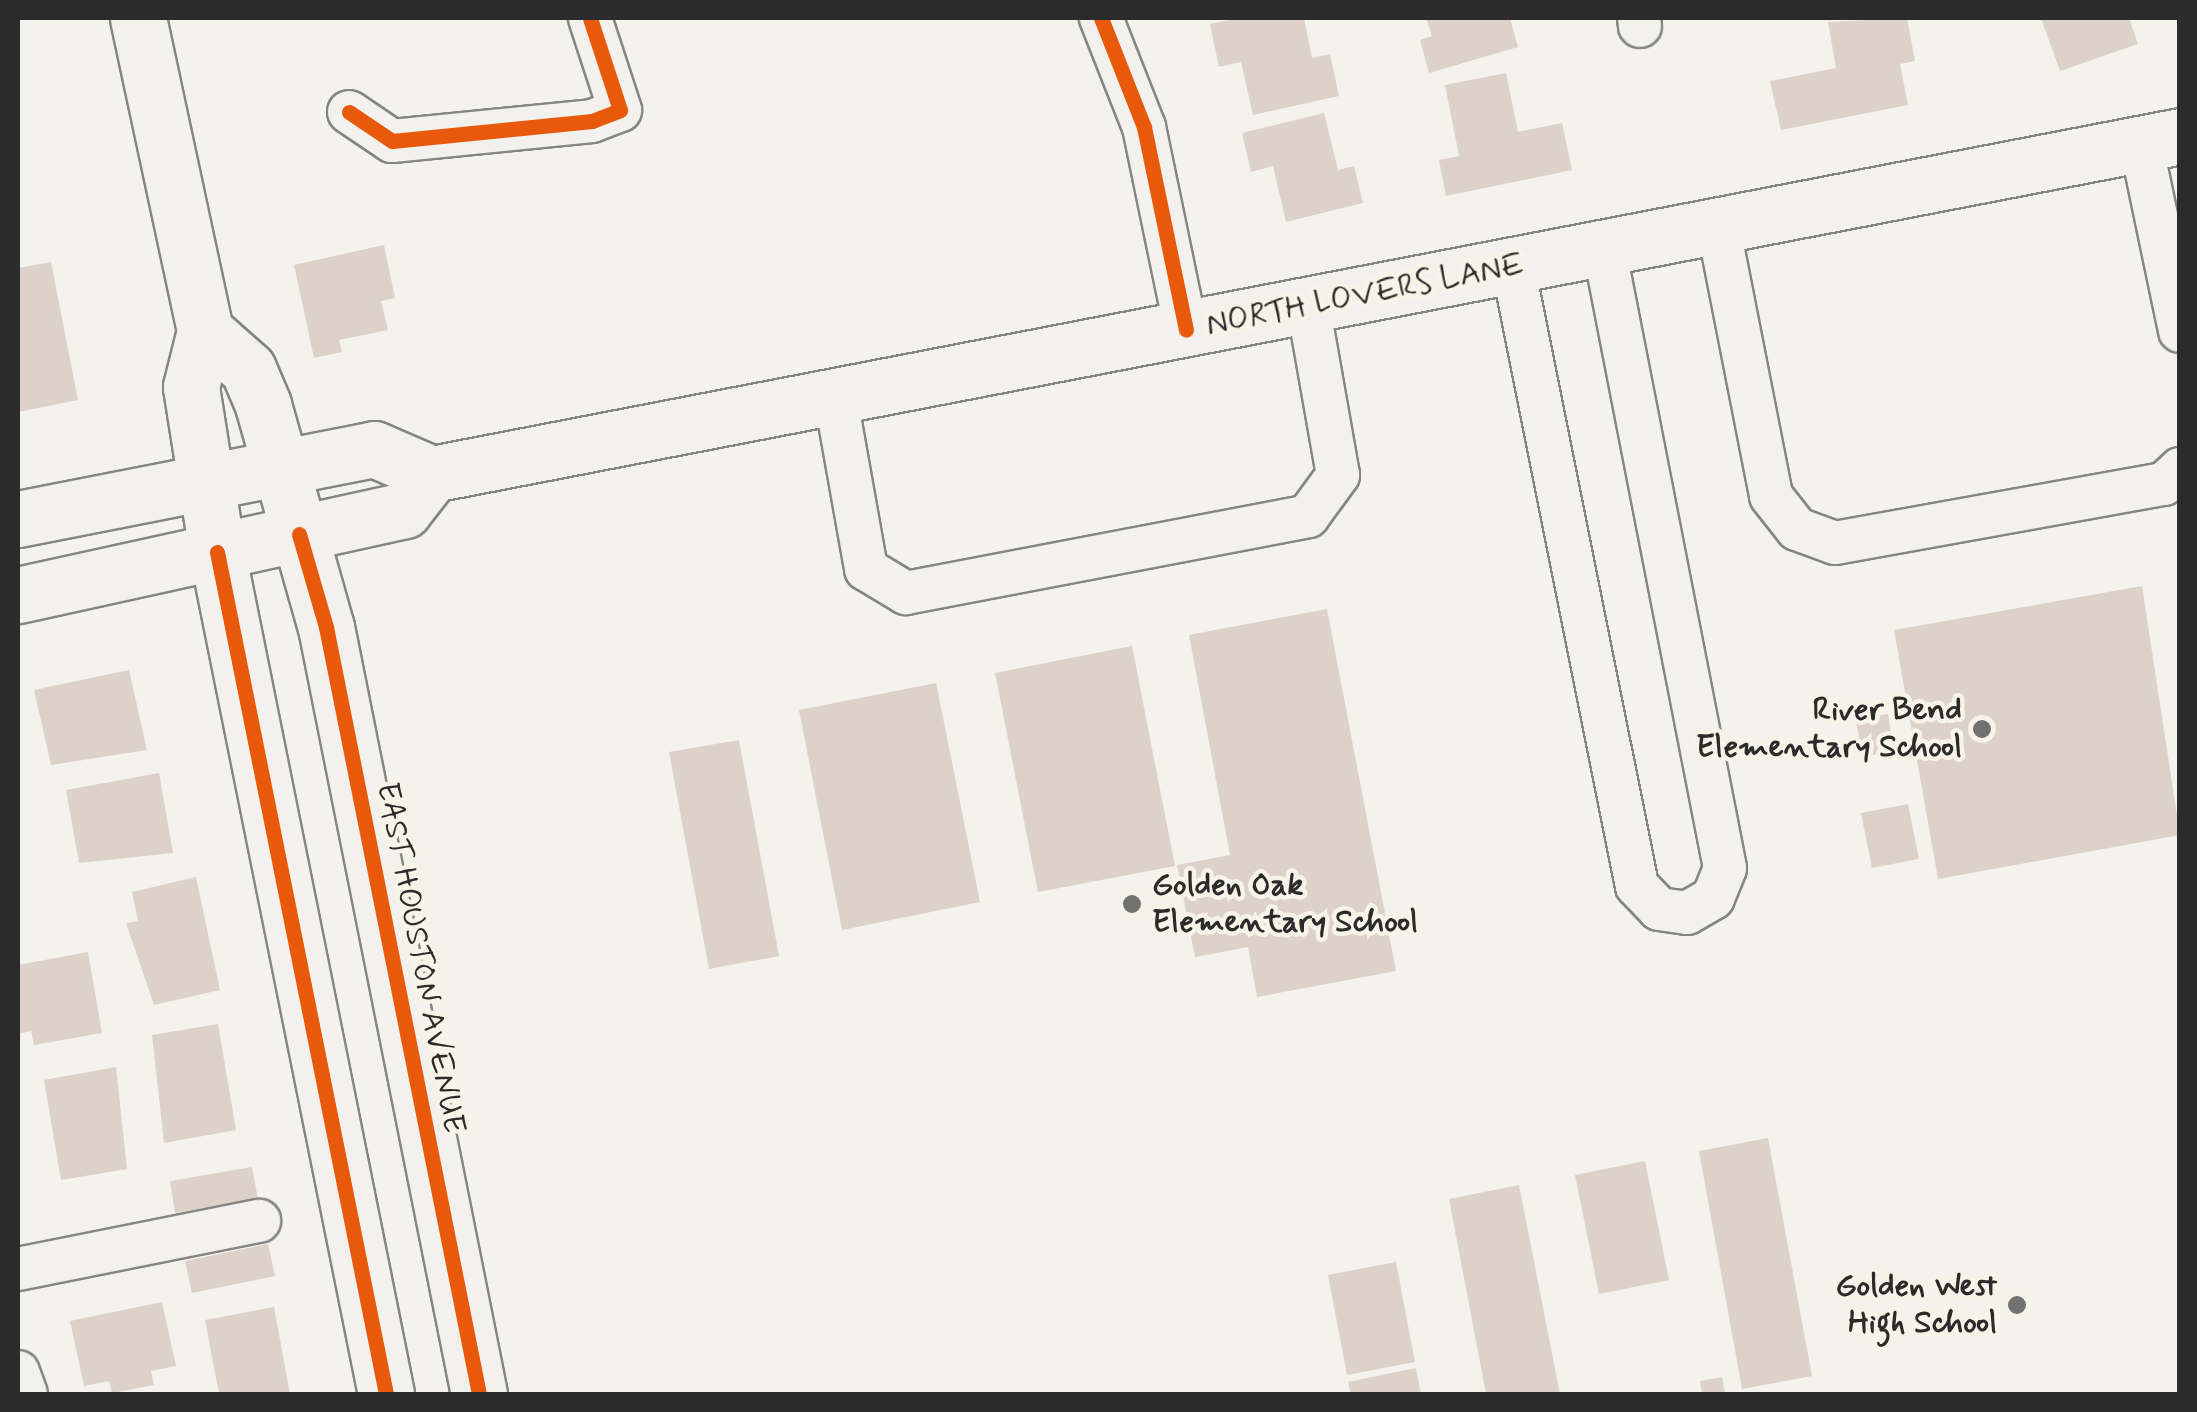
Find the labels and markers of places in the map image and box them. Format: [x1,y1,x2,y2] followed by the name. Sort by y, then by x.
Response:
[1696,692,1962,767] place label: River Bend Elementary School
[1971,718,1993,740] marker: River Bend Elementary School
[1152,867,1418,942] place label: Golden Oak Elementary School
[1121,893,1143,915] marker: Golden Oak Elementary School
[1833,1268,1997,1343] place label: Golden West High School
[2006,1294,2028,1316] marker: Golden West High School

